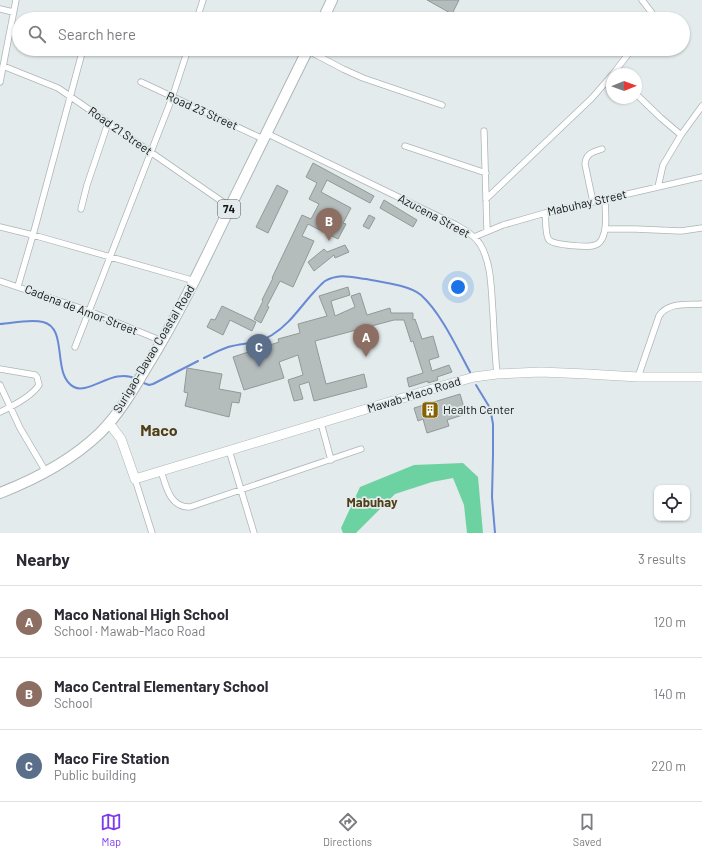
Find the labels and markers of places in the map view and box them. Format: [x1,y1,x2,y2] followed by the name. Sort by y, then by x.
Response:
[316,208,342,241] pin: B
[353,324,379,357] pin: A
[246,334,272,367] pin: C
[420,400,440,420] building icon: Health Center
[443,402,515,416] place label: Health Center

